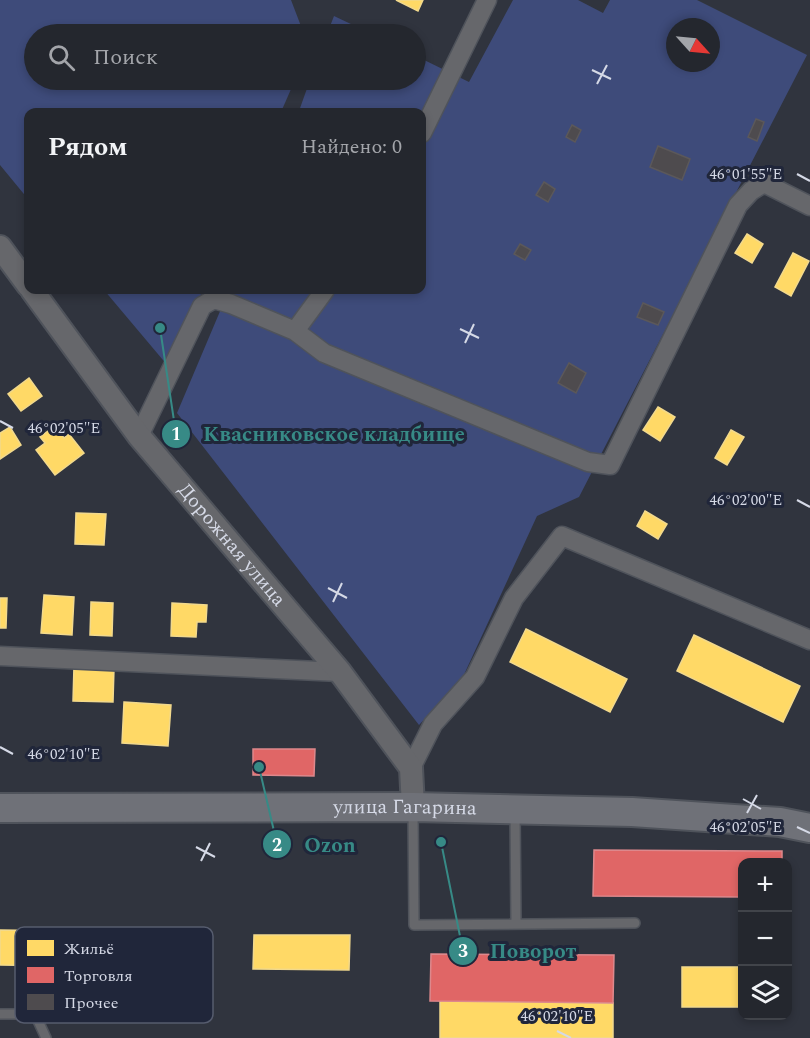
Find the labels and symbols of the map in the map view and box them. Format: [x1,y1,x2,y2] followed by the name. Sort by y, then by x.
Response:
[666,18,720,72] north arrow
[710,163,782,186] text: 46°01'55"E
[161,414,477,453] callout: Квасниковское кладбище
[28,417,100,440] text: 46°02'05"E
[203,419,465,451] text: Квасниковское кладбище
[171,421,181,448] text: 1
[170,476,293,613] street label: Дорожная улица
[710,489,782,512] text: 46°02'00"E
[28,743,100,766] text: 46°02'10"E
[332,792,477,823] street label: улица Гагарина
[710,816,782,839] text: 46°02'05"E
[262,825,368,864] callout: Ozon
[304,830,356,862] text: Ozon
[272,832,282,859] text: 2
[15,927,213,1023] legend
[448,931,589,970] callout: Поворот
[490,936,577,968] text: Поворот
[64,937,114,961] text: Жильё
[458,938,468,965] text: 3
[64,964,133,988] text: Торговля
[64,991,118,1015] text: Прочее
[521,1005,593,1028] text: 46°02'10"E

